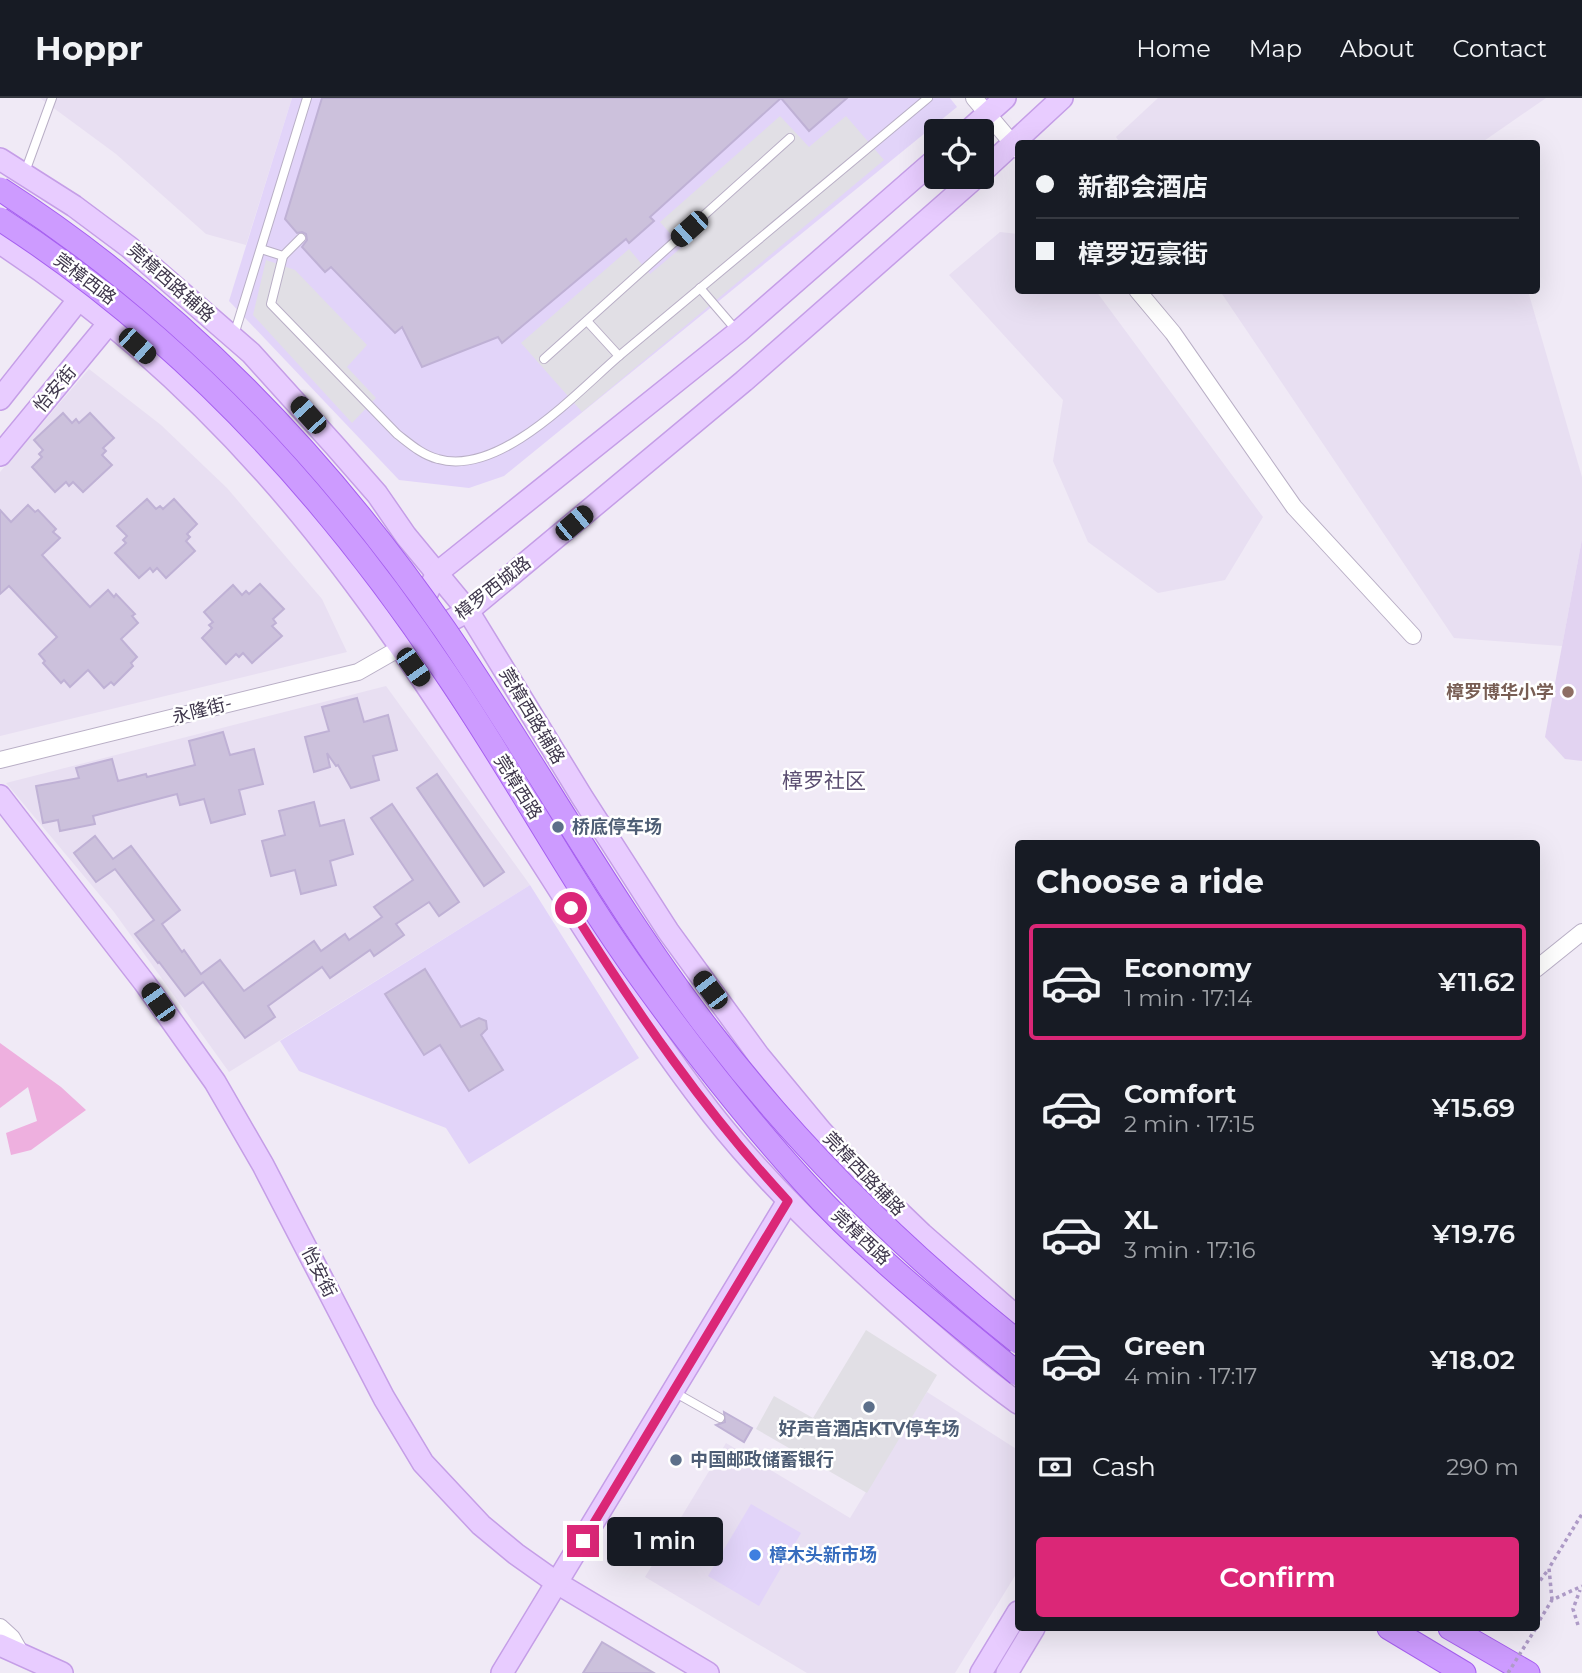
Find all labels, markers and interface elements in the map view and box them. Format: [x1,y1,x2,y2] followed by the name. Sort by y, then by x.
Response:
[35,28,143,68] text: Hoppr
[1136,34,1211,63] text: Home
[1249,34,1302,63] text: Map
[1340,34,1414,63] text: About
[1452,34,1547,63] text: Contact
[924,119,994,189] map controls
[924,119,994,189] button: locate
[1078,171,1208,203] text: 新都会酒店
[667,207,712,251] car
[1078,238,1208,270] text: 樟罗迈豪街
[123,239,219,327] street label: 莞樟西路辅路
[50,249,120,309] street label: 莞樟西路
[115,324,160,368] car
[29,361,81,417] street label: 怡安街
[287,392,330,438] car
[552,501,597,545] car
[451,552,535,624] street label: 樟罗西城路
[393,644,434,690] car
[495,664,569,768] street label: 莞樟西路辅路
[1446,681,1554,703] place label: 樟罗博华小学
[1560,684,1576,700] marker: 樟罗博华小学
[170,692,234,728] street label: 永隆街-
[490,751,546,823] street label: 莞樟西路
[782,768,866,793] district label: 樟罗社区
[572,816,662,838] place label: 桥底停车场
[550,819,566,835] marker: 桥底停车场
[1036,862,1264,901] text: Choose a ride
[555,892,587,924] route start
[1040,951,1103,1014] icon: car
[1124,952,1251,984] text: Economy
[1438,966,1515,998] text: ¥11.62
[689,967,732,1013] car
[138,979,179,1025] car
[1124,984,1252,1012] text: 1 min · 17:14
[1040,1077,1103,1140] icon: car
[1124,1078,1236,1110] text: Comfort
[1432,1092,1515,1124] text: ¥15.69
[1124,1110,1255,1138] text: 2 min · 17:15
[819,1128,909,1220] street label: 莞樟西路辅路
[1040,1203,1103,1266] icon: car
[827,1204,895,1270] street label: 莞樟西路
[1124,1204,1158,1236] text: XL
[1432,1218,1515,1250] text: ¥19.76
[1124,1236,1256,1264] text: 3 min · 17:16
[297,1243,341,1301] street label: 怡安街
[1040,1329,1103,1392] icon: car
[1124,1330,1206,1362] text: Green
[1430,1344,1515,1376] text: ¥18.02
[1124,1362,1257,1390] text: 4 min · 17:17
[861,1399,877,1415] marker: 好声音酒店KTV停车场
[778,1418,960,1440] place label: 好声音酒店KTV停车场
[1036,1448,1074,1486] icon: cash
[690,1449,834,1471] place label: 中国邮政储蓄银行
[1092,1451,1156,1483] text: Cash
[668,1452,684,1468] marker: 中国邮政储蓄银行
[1446,1453,1519,1481] text: 290 m
[608,1516,723,1566] callout: 1 min
[567,1525,599,1557] route end
[634,1527,696,1555] text: 1 min
[1036,1537,1519,1617] button: Confirm
[769,1544,877,1566] place label: 樟木头新市场
[747,1547,763,1563] marker: 樟木头新市场

